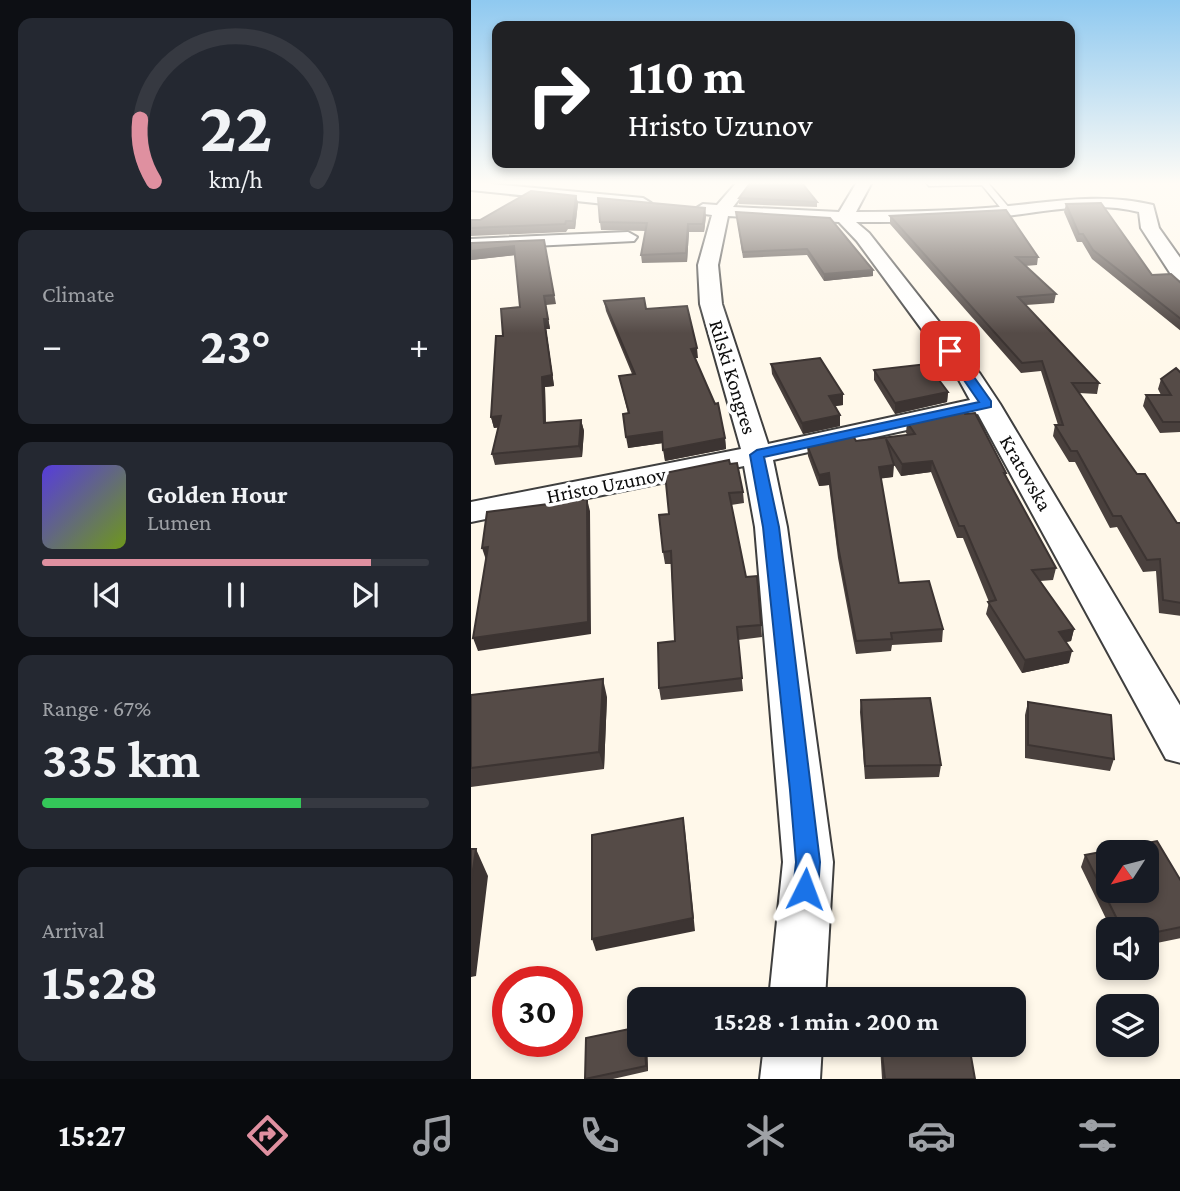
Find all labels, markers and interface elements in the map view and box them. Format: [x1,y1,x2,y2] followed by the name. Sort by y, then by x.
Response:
[513,49,604,140] icon: right
[628,49,745,104] text: 110 m
[199,86,272,167] text: 22
[628,107,812,143] text: Hristo Uzunov
[209,166,262,193] text: km/h
[42,281,114,307] text: Climate
[200,316,271,374] text: 23°
[704,317,762,437] street label: Rilski Kongres
[920,321,980,381] pin
[42,324,62,366] text: −
[409,324,429,366] text: +
[931,332,969,370] icon: arrive
[995,431,1057,515] street label: Kratovska
[544,462,668,508] street label: Hristo Uzunov
[147,480,288,509] text: Golden Hour
[147,509,211,535] text: Lumen
[88,576,126,614] icon: previous
[217,576,255,614] icon: pause
[346,576,384,614] icon: next
[42,695,151,721] text: Range · 67%
[42,730,200,788] text: 335 km
[1096,840,1159,903] north arrow
[1096,840,1159,1057] map controls
[768,852,842,926] position arrow
[42,917,105,943] text: Arrival
[1096,917,1159,980] button: sound
[42,952,158,1010] text: 15:28
[492,966,583,1057] speed limit sign: 30
[1096,994,1159,1057] button: layers
[714,1007,939,1036] text: 15:28 · 1 min · 200 m
[243,1111,292,1160] icon: directions
[409,1111,458,1160] icon: music
[575,1111,624,1160] icon: phone
[741,1111,790,1160] icon: climate
[907,1111,956,1160] icon: car
[1073,1111,1122,1160] icon: filters
[58,1117,126,1153] text: 15:27

